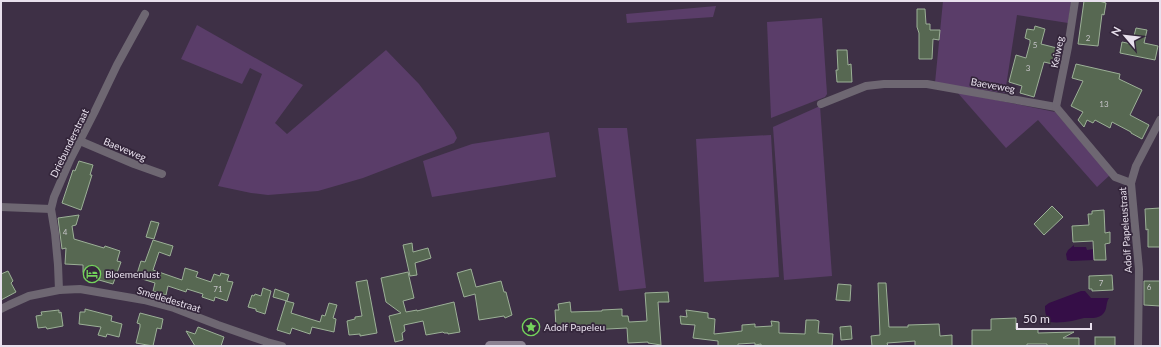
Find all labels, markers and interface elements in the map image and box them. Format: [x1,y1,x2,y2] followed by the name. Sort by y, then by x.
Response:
[1105,16,1145,56] north arrow
[1108,24,1123,38] text: N
[1086,33,1091,43] house number: 2
[1048,35,1066,69] street label: Keiweg
[1033,40,1038,50] house number: 5
[1026,63,1031,73] house number: 3
[970,75,1016,95] street label: Baeveweg
[1099,99,1109,109] house number: 13
[47,106,91,179] street label: Driebunderstraat
[102,135,148,163] street label: Baeveweg
[1116,186,1134,273] street label: Adolf Papeleustraat
[63,227,68,237] house number: 4
[82,264,102,284] hotel icon: Bloemenlust
[105,268,160,280] place label: Bloemenlust
[1099,278,1104,288] house number: 7
[1147,282,1152,292] house number: 6
[136,284,203,314] street label: Smetledestraat
[213,284,223,294] house number: 71
[1017,305,1091,331] scale bar
[1023,311,1050,326] text: 50 m
[521,317,541,337] place icon: Adolf Papeleu
[544,321,605,333] place label: Adolf Papeleu

